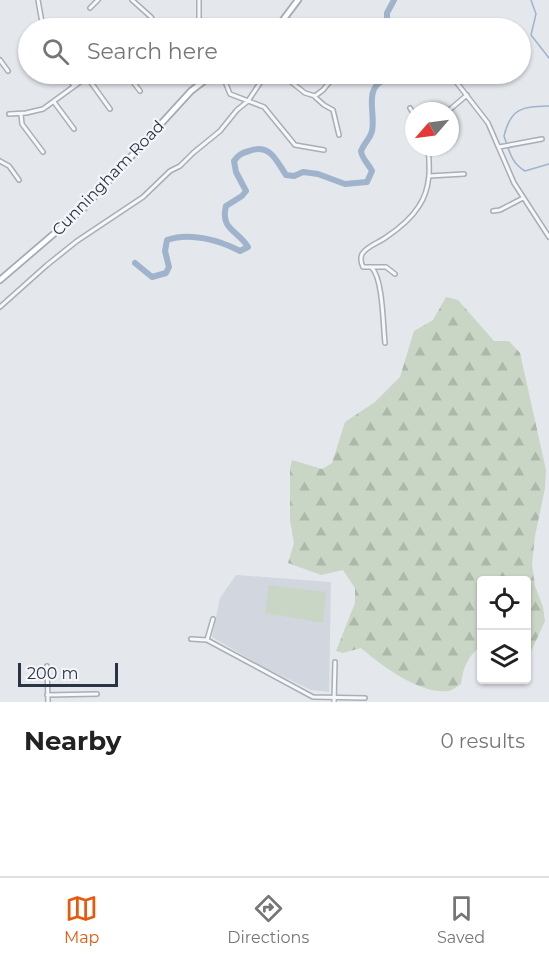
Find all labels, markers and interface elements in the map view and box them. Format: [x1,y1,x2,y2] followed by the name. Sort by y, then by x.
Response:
[18,18,531,84] search box
[39,35,72,68] icon: search
[87,38,218,65] text: Search here
[405,102,459,156] north arrow
[48,116,168,240] street label: Cunningham Road
[477,576,531,684] map controls
[477,576,531,630] button: locate
[477,630,531,684] button: layers
[18,660,118,688] scale bar
[27,664,78,683] text: 200 m
[24,725,121,757] text: Nearby
[440,729,525,753] text: 0 results
[64,892,99,947] tab: Map
[227,892,309,947] tab: Directions
[437,892,485,947] tab: Saved

